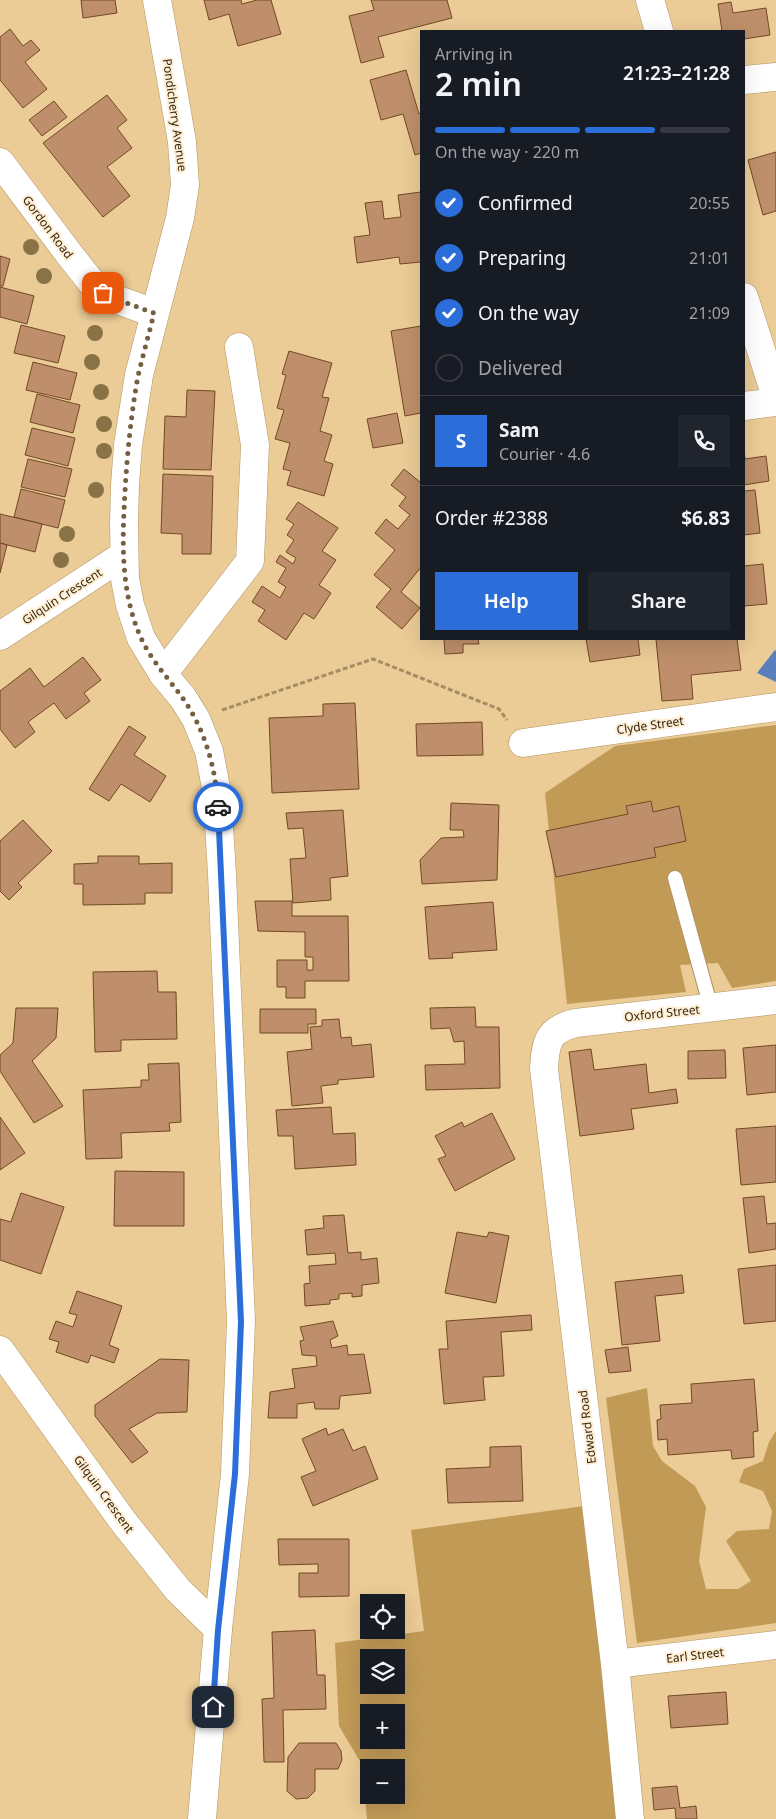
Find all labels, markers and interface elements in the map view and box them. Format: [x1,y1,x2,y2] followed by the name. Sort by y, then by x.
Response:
[435,43,513,65] text: Arriving in
[159,58,191,173] street label: Pondicherry Avenue
[623,60,730,86] text: 21:23–21:28
[435,62,522,105] text: 2 min
[435,141,579,163] text: On the way · 220 m
[435,189,463,217] icon: check
[478,190,573,216] text: Confirmed
[19,192,77,262] street label: Gordon Road
[689,192,730,214] text: 20:55
[435,244,463,272] icon: check
[478,245,566,271] text: Preparing
[689,247,730,269] text: 21:01
[82,272,124,314] pin
[89,279,117,307] icon: bag
[435,299,463,327] icon: check
[478,300,579,326] text: On the way
[689,302,730,324] text: 21:09
[478,355,563,381] text: Delivered
[678,415,730,467] button: phone
[499,417,539,443] text: Sam
[456,428,466,454] text: S
[499,443,590,465] text: Courier · 4.6
[435,505,548,531] text: Order #2388
[681,505,730,531] text: $6.83
[19,563,106,628] street label: Gilquin Crescent
[435,572,578,630] button: Help
[588,572,730,630] button: Share
[615,712,685,738] street label: Clyde Street
[193,782,243,832] courier
[204,793,232,821] icon: car
[623,1001,701,1025] street label: Oxford Street
[574,1389,600,1465] street label: Edward Road
[70,1452,138,1537] street label: Gilquin Crescent
[360,1594,405,1804] map controls
[360,1594,405,1639] button: locate
[665,1643,726,1667] street label: Earl Street
[360,1649,405,1694] button: layers
[192,1686,234,1728] pin
[199,1693,227,1721] icon: home
[360,1704,405,1749] button: +
[360,1759,405,1804] button: −

